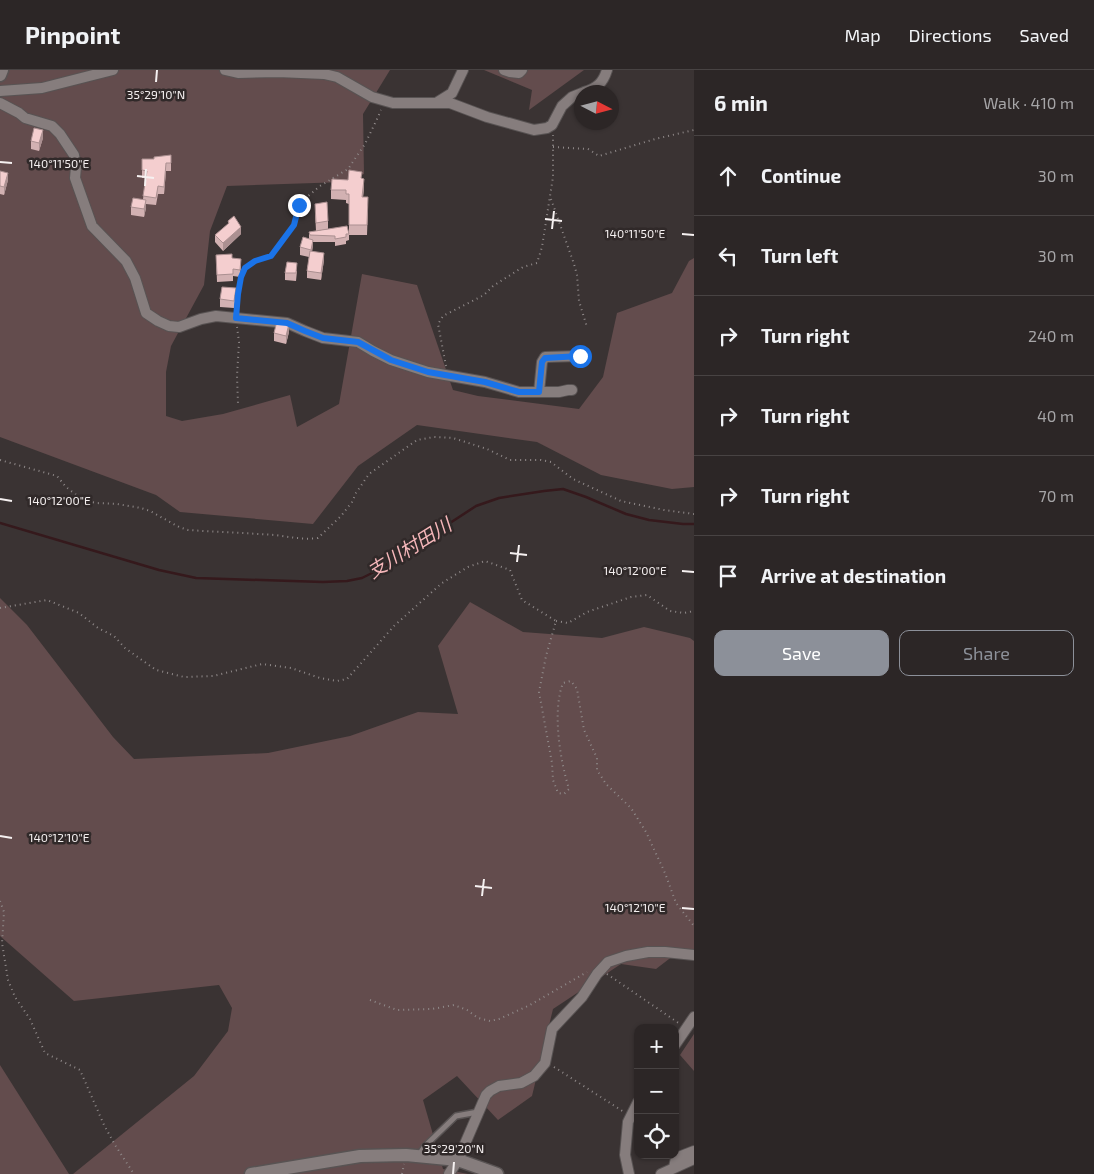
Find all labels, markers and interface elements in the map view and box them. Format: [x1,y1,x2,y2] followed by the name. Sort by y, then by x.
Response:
[25,20,120,49] text: Pinpoint
[844,24,881,46] text: Map
[909,24,992,46] text: Directions
[1020,24,1069,46] text: Saved
[574,85,619,130] north arrow
[127,87,185,101] text: 35°29'10"N
[714,90,768,115] text: 6 min
[983,93,1074,112] text: Walk · 410 m
[29,156,89,170] text: 140°11'50"E
[714,162,742,190] icon: ahead
[761,164,841,187] text: Continue
[1038,166,1074,185] text: 30 m
[288,194,311,217] route end
[605,226,665,240] text: 140°11'50"E
[714,242,742,270] icon: left
[761,244,838,267] text: Turn left
[1038,246,1074,265] text: 30 m
[714,322,742,350] icon: right
[761,324,849,347] text: Turn right
[1028,326,1074,345] text: 240 m
[569,345,592,368] route start
[714,402,742,430] icon: right
[761,404,849,427] text: Turn right
[1037,406,1074,425] text: 40 m
[714,482,742,510] icon: right
[761,484,849,507] text: Turn right
[1039,486,1074,505] text: 70 m
[27,493,91,507] text: 140°12'00"E
[362,512,457,583] water label: 支川村田川
[714,562,742,590] icon: arrive
[603,563,667,577] text: 140°12'00"E
[761,564,946,587] text: Arrive at destination
[714,630,889,676] button: Save
[899,630,1074,676] button: Share
[29,830,90,844] text: 140°12'10"E
[605,900,666,914] text: 140°12'10"E
[634,1024,679,1159] map controls
[634,1024,679,1069] button: +
[634,1069,679,1114] button: −
[634,1114,679,1159] button: locate
[424,1141,484,1155] text: 35°29'20"N

